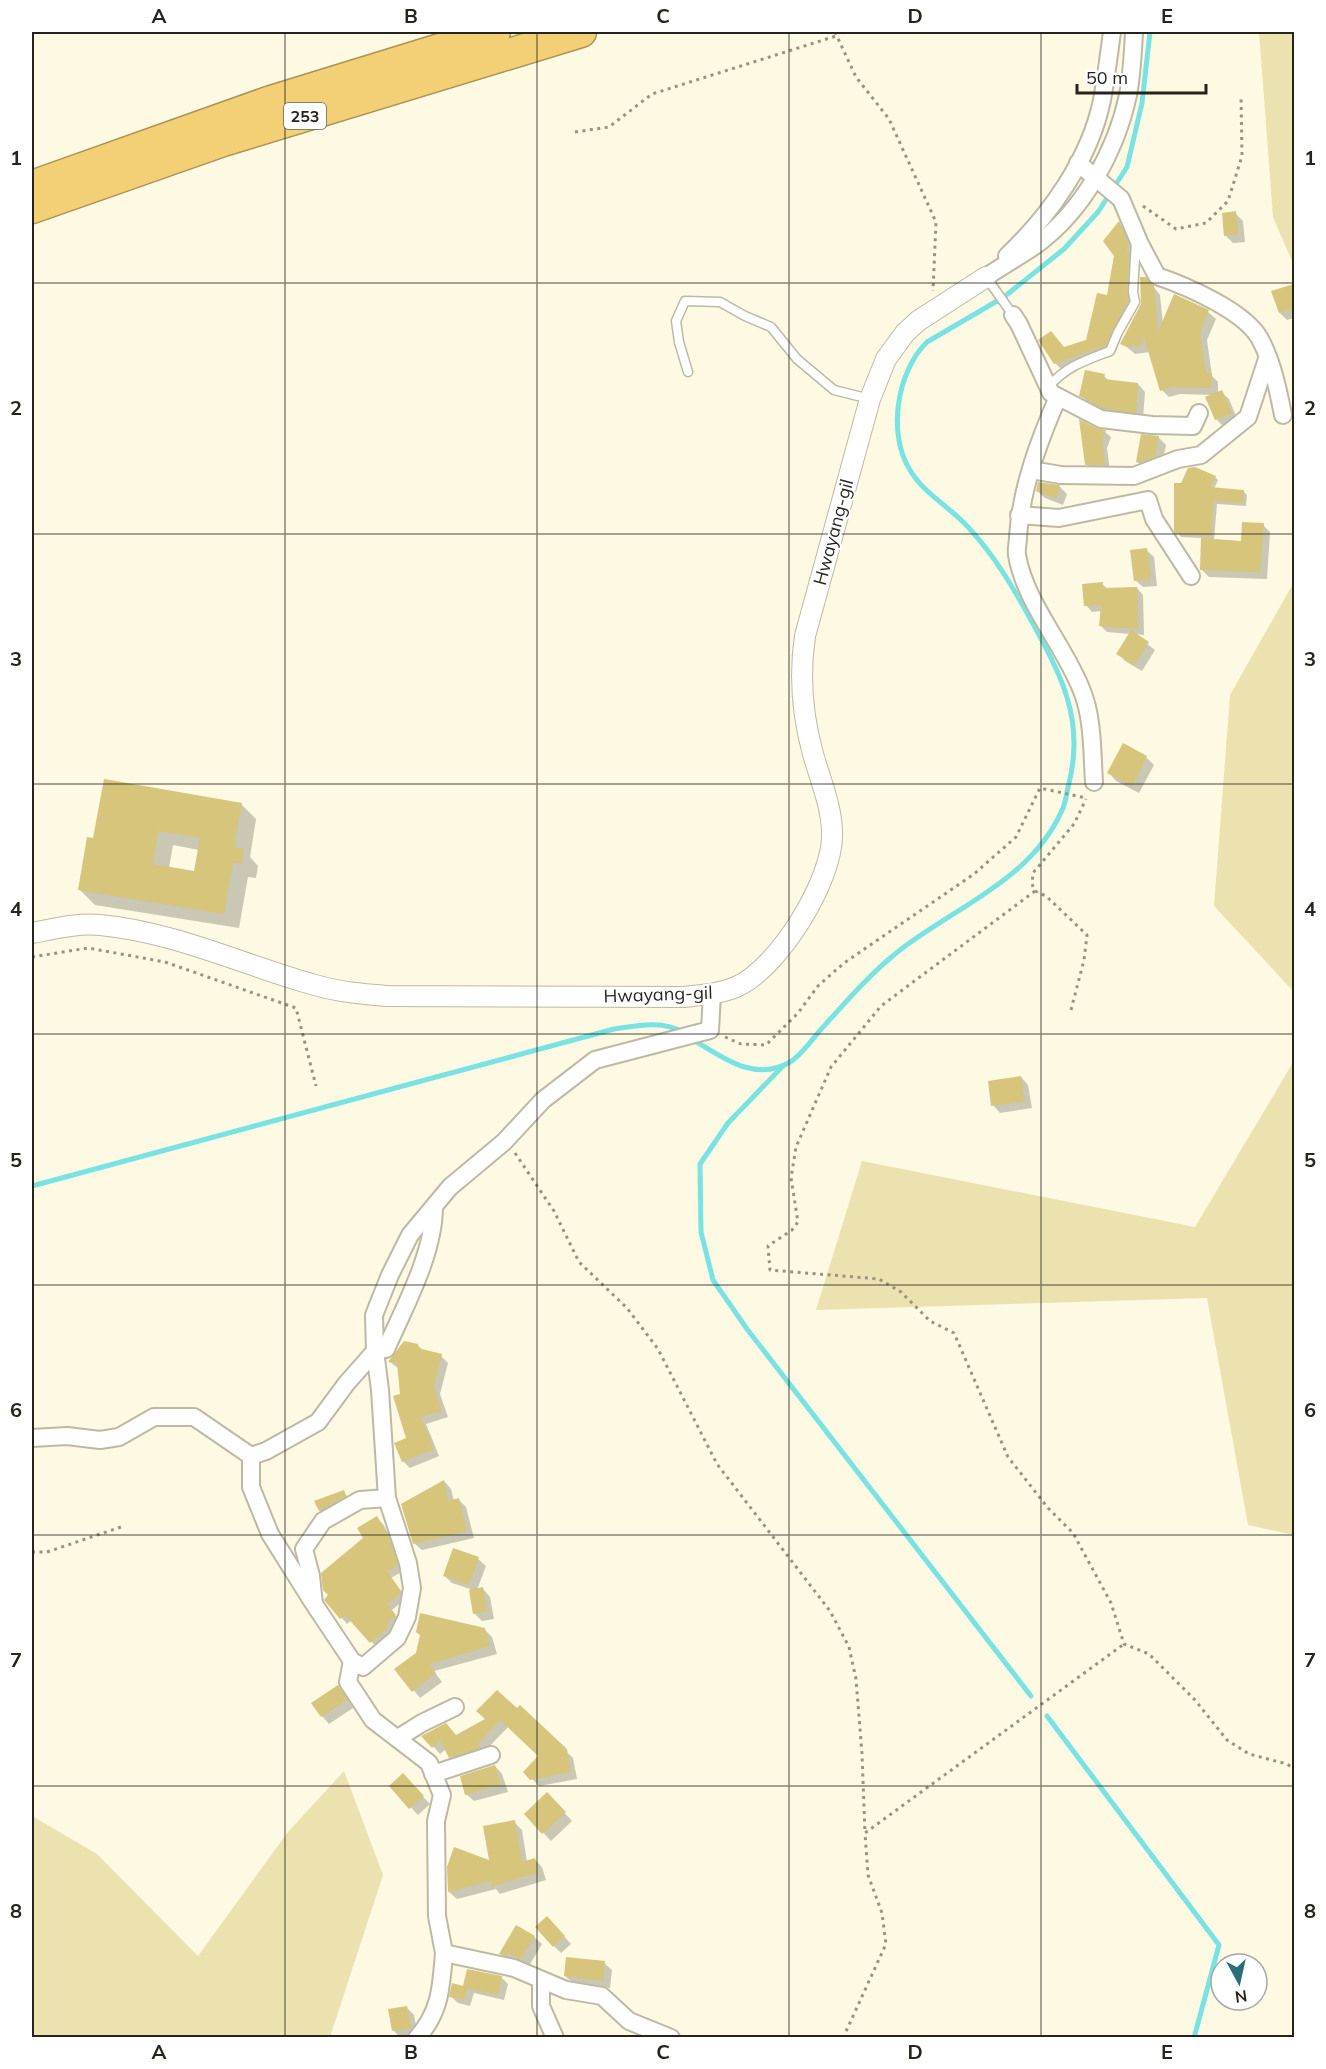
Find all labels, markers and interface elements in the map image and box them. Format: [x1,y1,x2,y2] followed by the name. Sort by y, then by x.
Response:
[152,3,167,28] text: A
[404,3,418,28] text: B
[656,3,670,28] text: C
[907,3,923,28] text: D
[1161,3,1173,28] text: E
[1077,57,1206,95] scale bar
[1086,66,1128,89] text: 50 m
[284,103,326,129] road number: 253
[10,145,22,170] text: 1
[1304,145,1316,170] text: 1
[10,395,22,420] text: 2
[1304,395,1316,420] text: 2
[808,476,858,588] street label: Hwayang-gil
[10,646,22,671] text: 3
[1304,646,1316,671] text: 3
[10,896,22,921] text: 4
[1304,896,1316,921] text: 4
[603,981,713,1007] street label: Hwayang-gil
[10,1147,22,1172] text: 5
[1304,1147,1316,1172] text: 5
[10,1397,22,1422] text: 6
[1304,1397,1316,1422] text: 6
[10,1647,22,1672] text: 7
[1304,1647,1316,1672] text: 7
[10,1898,22,1923] text: 8
[1304,1898,1316,1923] text: 8
[1209,1952,1269,2012] north arrow
[1234,1986,1248,2008] text: N
[152,2039,167,2064] text: A
[404,2039,418,2064] text: B
[656,2039,670,2064] text: C
[907,2039,923,2064] text: D
[1161,2039,1173,2064] text: E

